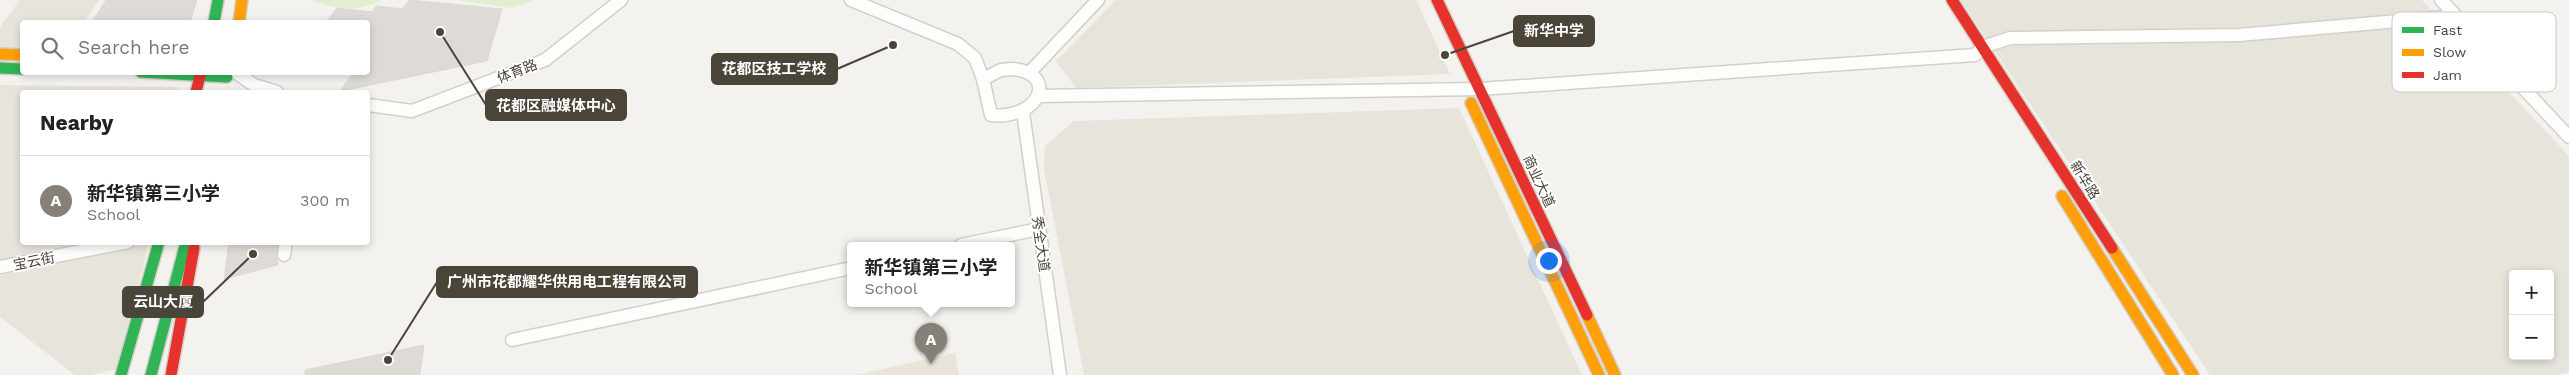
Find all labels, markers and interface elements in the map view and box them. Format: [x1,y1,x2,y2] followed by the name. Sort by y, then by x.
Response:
[2392,12,2556,92] legend
[1514,16,1594,46] callout: 新华中学
[20,20,370,75] search box
[1524,22,1584,40] text: 新华中学
[2433,22,2462,38] text: Fast
[38,34,66,62] icon: search
[78,36,189,59] text: Search here
[2433,44,2466,60] text: Slow
[712,54,837,84] callout: 花都区技工学校
[495,56,539,86] street label: 体育路
[721,60,827,78] text: 花都区技工学校
[2433,67,2462,83] text: Jam
[486,90,626,120] callout: 花都区融媒体中心
[496,97,616,115] text: 花都区融媒体中心
[40,110,113,135] text: Nearby
[1520,152,1558,210] street label: 商业大道
[2067,158,2103,202] street label: 新华路
[87,182,220,205] text: 新华镇第三小学
[51,191,61,210] text: A
[300,191,350,210] text: 300 m
[87,205,140,224] text: School
[1029,215,1053,273] street label: 秀全大道
[847,242,1015,307] popup
[1536,248,1562,274] your location
[12,249,56,273] street label: 宝云街
[864,256,998,279] text: 新华镇第三小学
[437,267,697,297] callout: 广州市花都耀华供用电工程有限公司
[2509,270,2554,360] map controls
[2509,270,2554,315] button: +
[447,273,687,291] text: 广州市花都耀华供用电工程有限公司
[864,279,918,298] text: School
[123,287,203,317] callout: 云山大厦
[133,293,193,311] text: 云山大厦
[2509,315,2554,360] button: −
[915,323,947,364] pin: A

